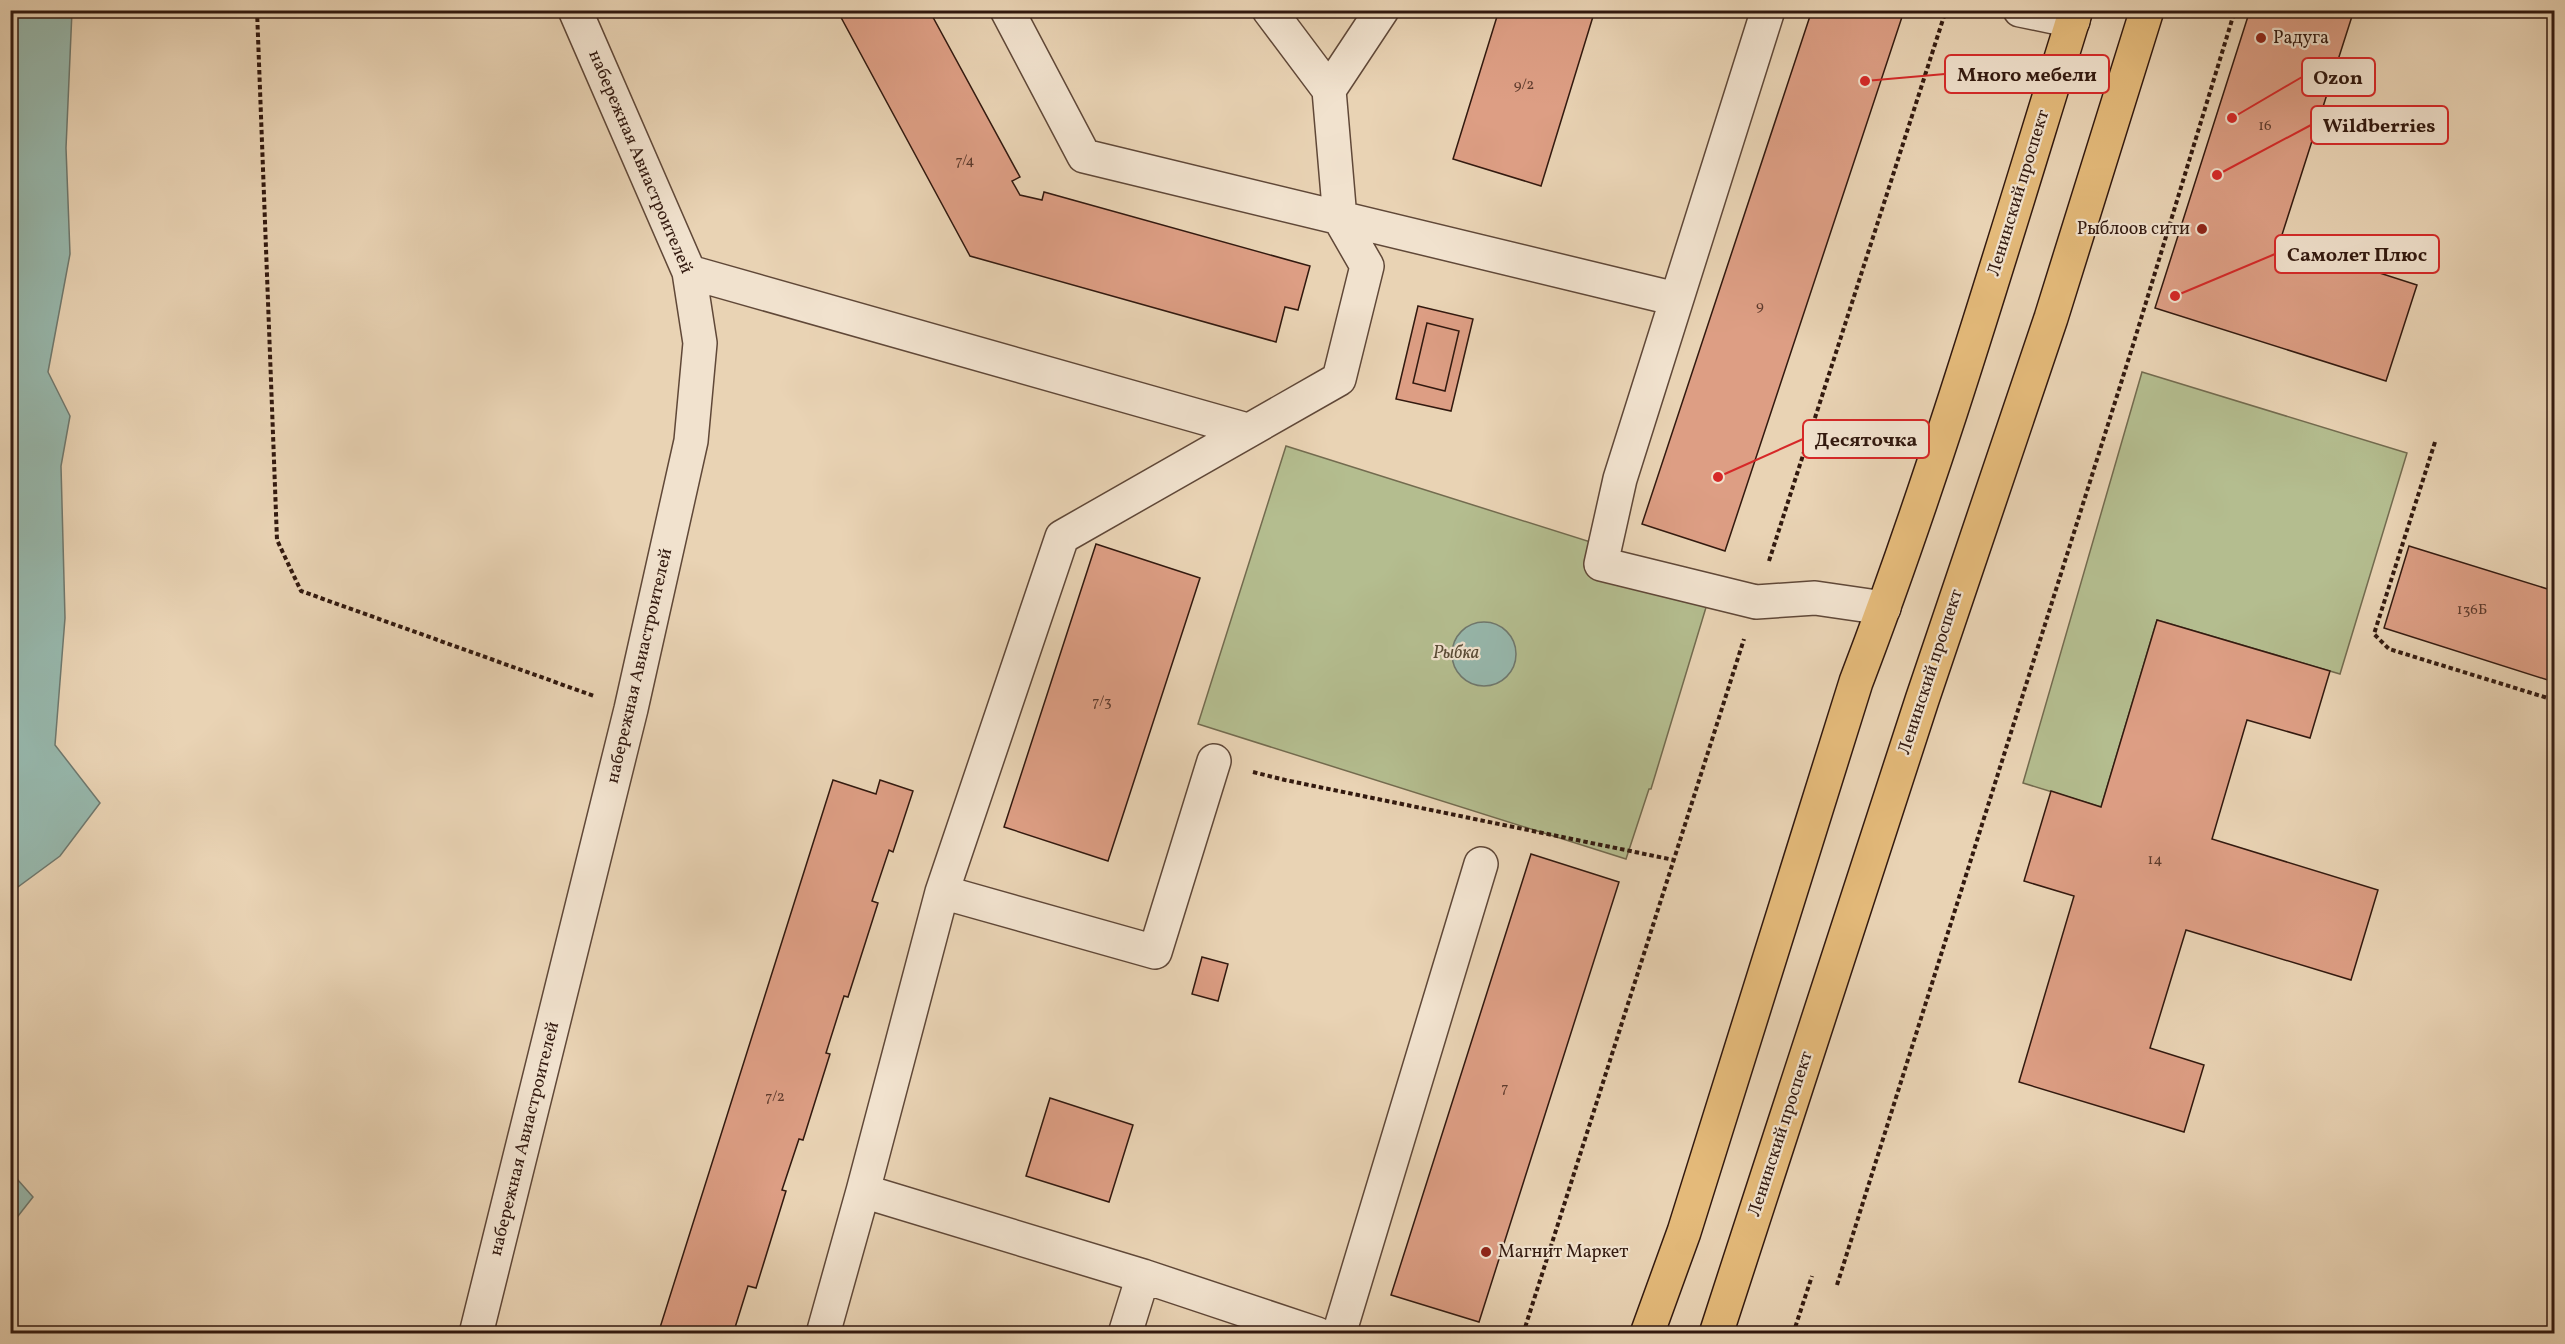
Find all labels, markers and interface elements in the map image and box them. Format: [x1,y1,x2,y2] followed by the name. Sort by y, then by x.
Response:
[2273,26,2329,51] place label: Радуга
[2254,31,2268,45] marker: Радуга
[581,46,699,278] street label: набережная Авиастроителей
[1945,55,2109,93] callout: Много мебели
[2302,58,2375,96] callout: Ozon
[1957,62,2097,90] text: Много мебели
[2313,65,2363,93] text: Ozon
[1514,75,1534,96] house number: 9/2
[2311,106,2448,144] callout: Wildberries
[1982,107,2056,279] street label: Ленинский проспект
[2323,113,2435,141] text: Wildberries
[2258,116,2272,137] house number: 16
[955,151,975,172] house number: 7/4
[2077,217,2190,242] place label: Рыблоов сити
[2195,222,2209,236] marker: Рыблоов сити
[2275,235,2439,273] callout: Самолет Плюс
[2287,242,2427,270] text: Самолет Плюс
[1756,296,1764,317] house number: 9
[1803,420,1929,458] callout: Десяточка
[1815,427,1918,455] text: Десяточка
[601,546,679,786] street label: набережная Авиастроителей
[1892,586,1970,758] street label: Ленинский проспект
[2457,600,2487,621] house number: 136Б
[1433,641,1479,666] park label: Рыбка
[1092,692,1112,713] house number: 7/3
[2148,850,2162,871] house number: 14
[484,1019,566,1259] street label: набережная Авиастроителей
[1742,1048,1820,1220] street label: Ленинский проспект
[1501,1078,1509,1099] house number: 7
[765,1087,785,1108] house number: 7/2
[1498,1240,1628,1265] place label: Магнит Маркет
[1479,1245,1493,1259] marker: Магнит Маркет

